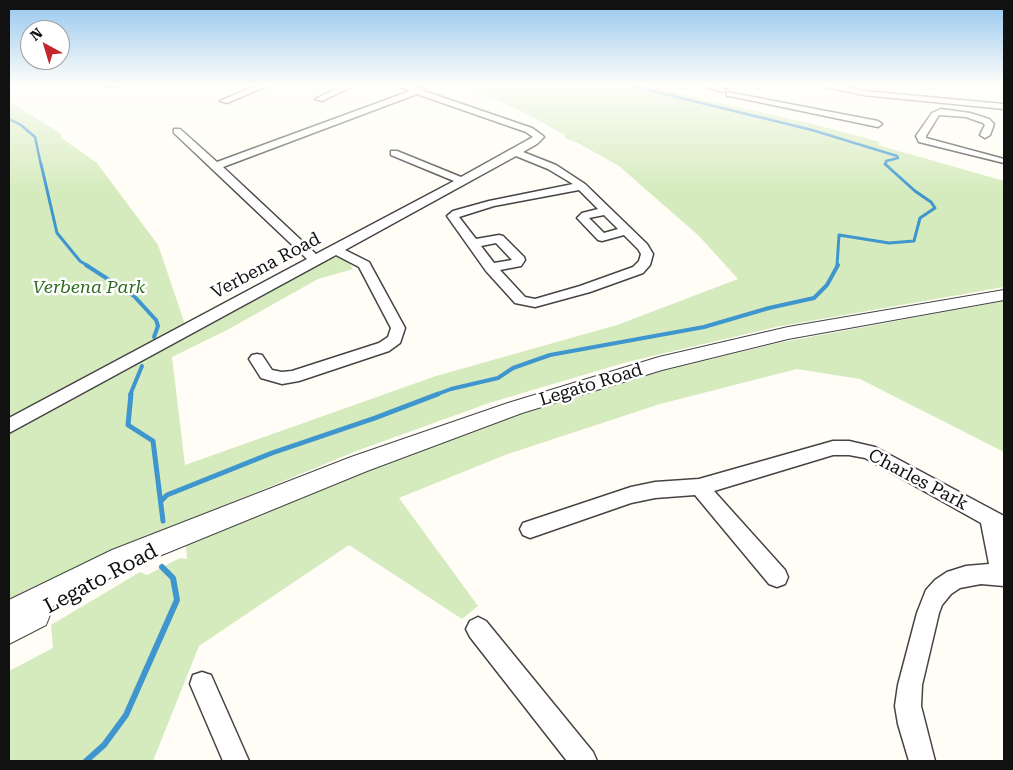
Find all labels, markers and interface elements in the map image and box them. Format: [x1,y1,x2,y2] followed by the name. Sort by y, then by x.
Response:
[20,20,70,70] north arrow
[27,25,45,44] text: N
[208,228,324,304] street label: Verbena Road
[33,277,145,299] park label: Verbena Park
[537,359,645,411] street label: Legato Road
[864,445,972,515] street label: Charles Park
[40,539,162,619] street label: Legato Road

